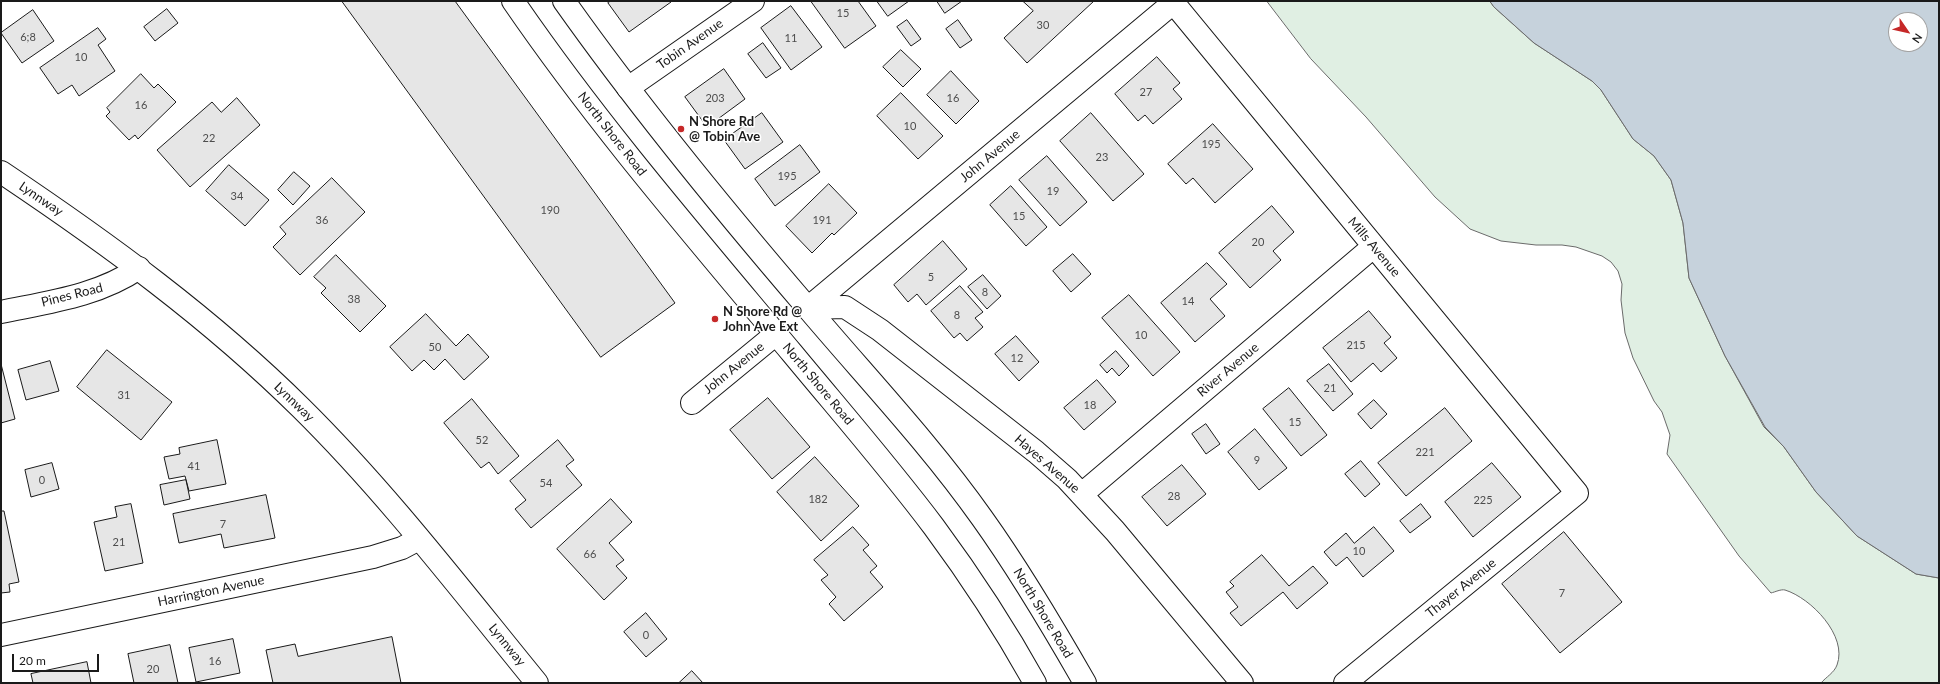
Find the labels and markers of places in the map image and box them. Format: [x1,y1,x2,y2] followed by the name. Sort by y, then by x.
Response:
[689,114,760,145] place label: N Shore Rd @ Tobin Ave
[676,124,686,134] marker: N Shore Rd @ Tobin Ave
[723,304,802,335] place label: N Shore Rd @ John Ave Ext
[710,314,720,324] marker: N Shore Rd @ John Ave Ext

